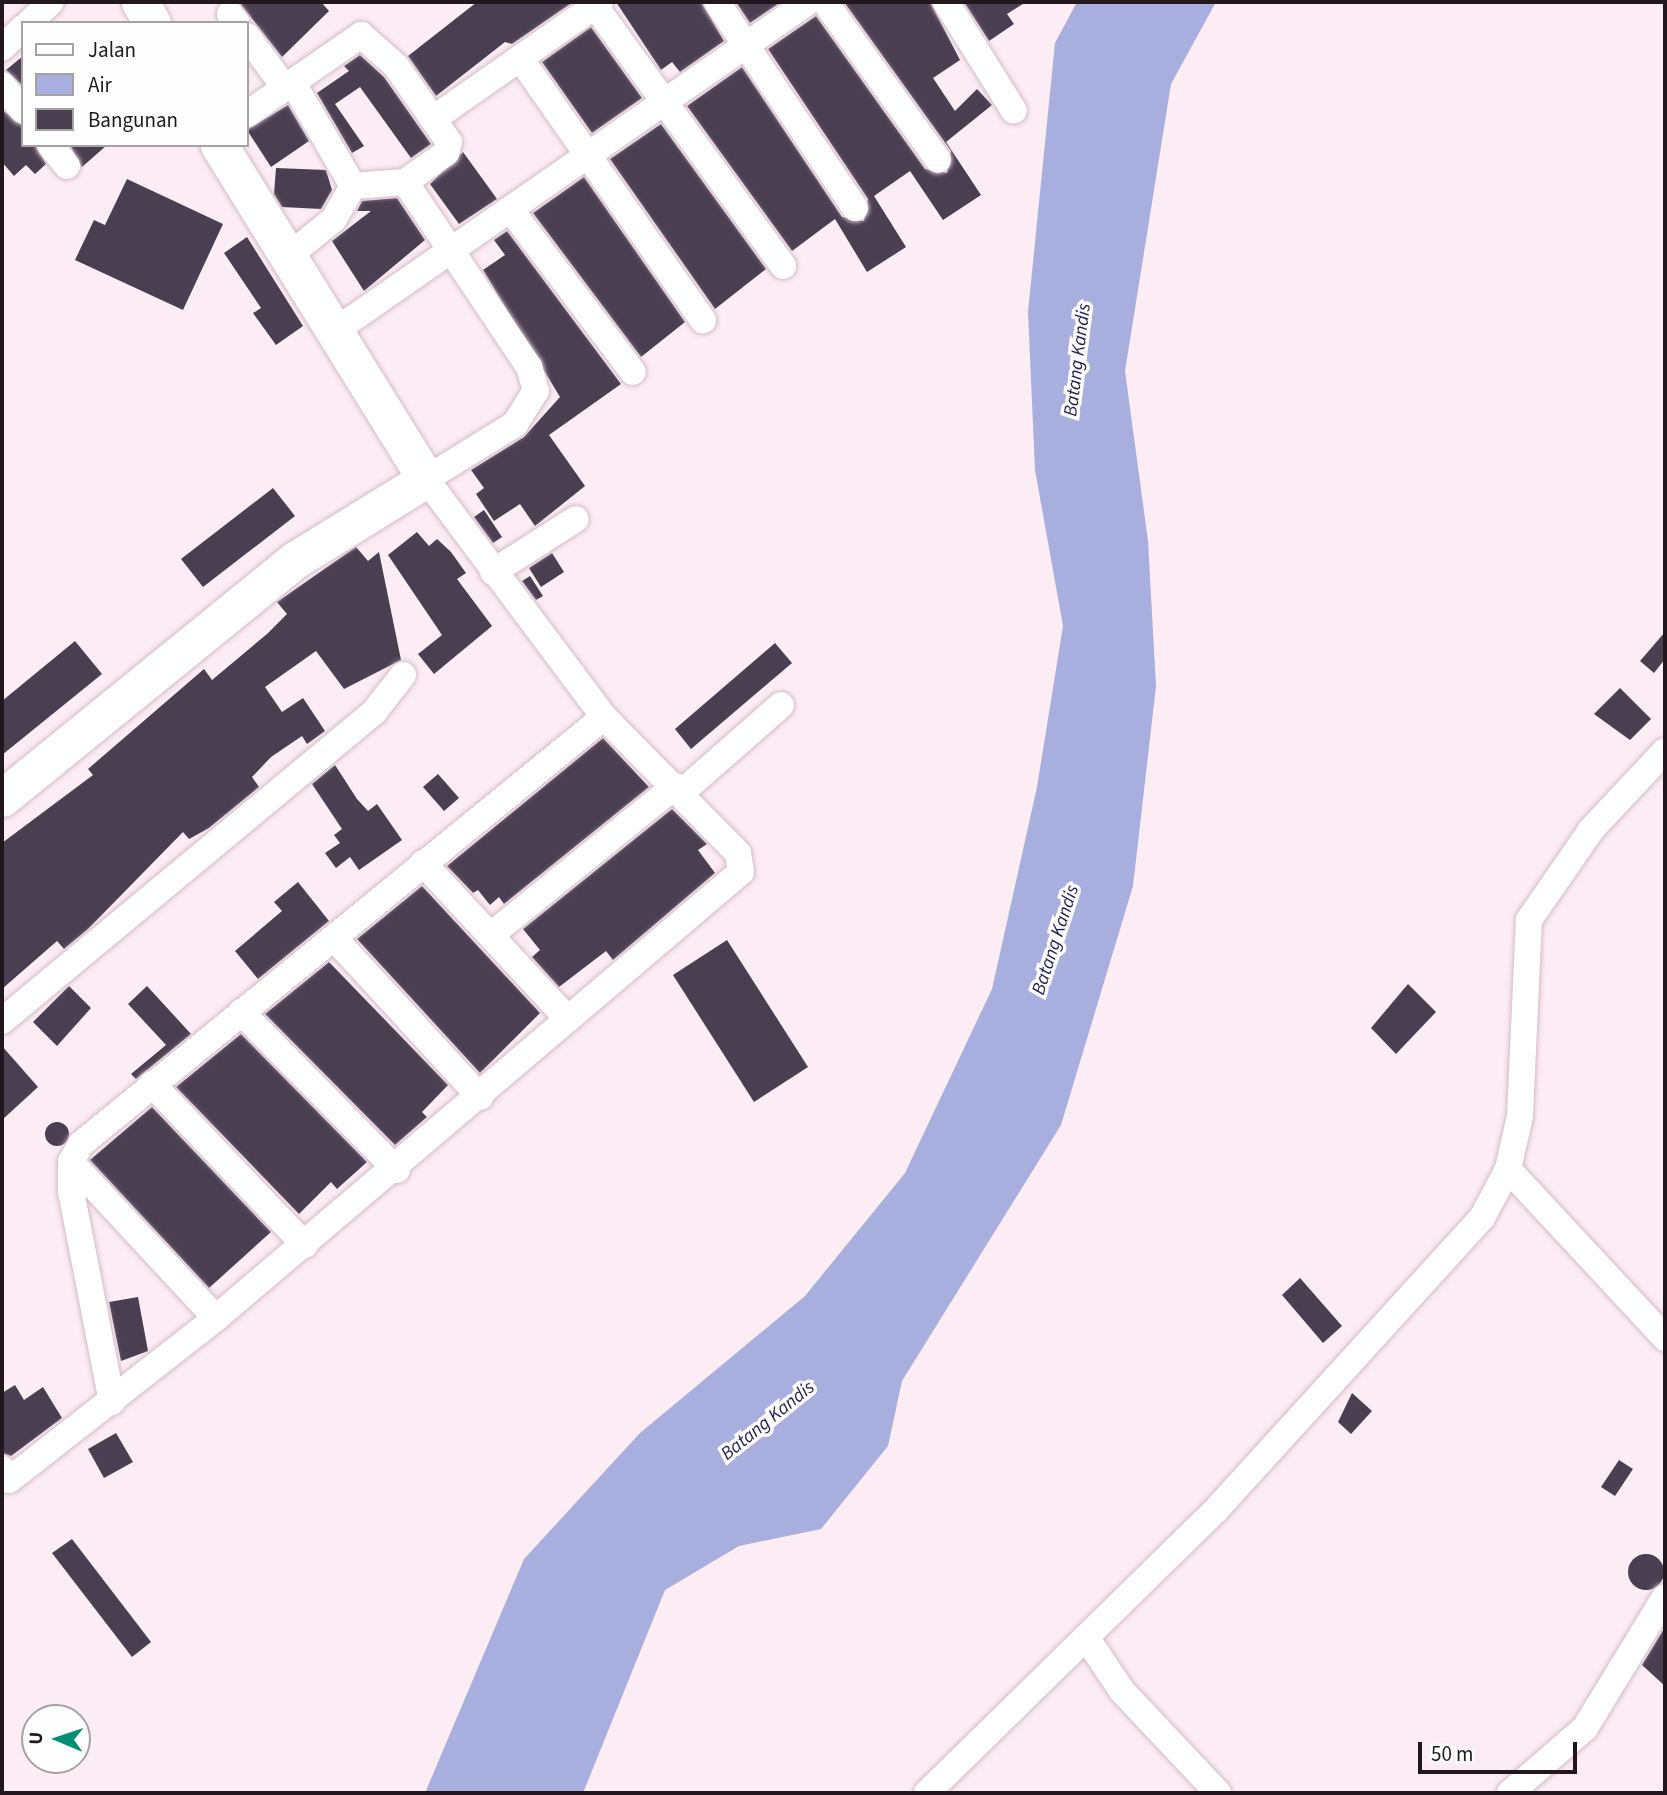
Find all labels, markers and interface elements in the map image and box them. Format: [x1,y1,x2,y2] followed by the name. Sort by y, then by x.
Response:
[21,21,248,147] legend
[88,35,136,65] text: Jalan
[88,70,112,100] text: Air
[88,105,178,135] text: Bangunan
[1060,302,1096,418] water label: Batang Kandis
[1028,882,1084,998] water label: Batang Kandis
[717,1376,819,1466] water label: Batang Kandis
[21,1704,91,1774] north arrow
[1422,1728,1581,1772] scale bar
[23,1732,50,1745] text: U
[1431,1739,1473,1769] text: 50 m

